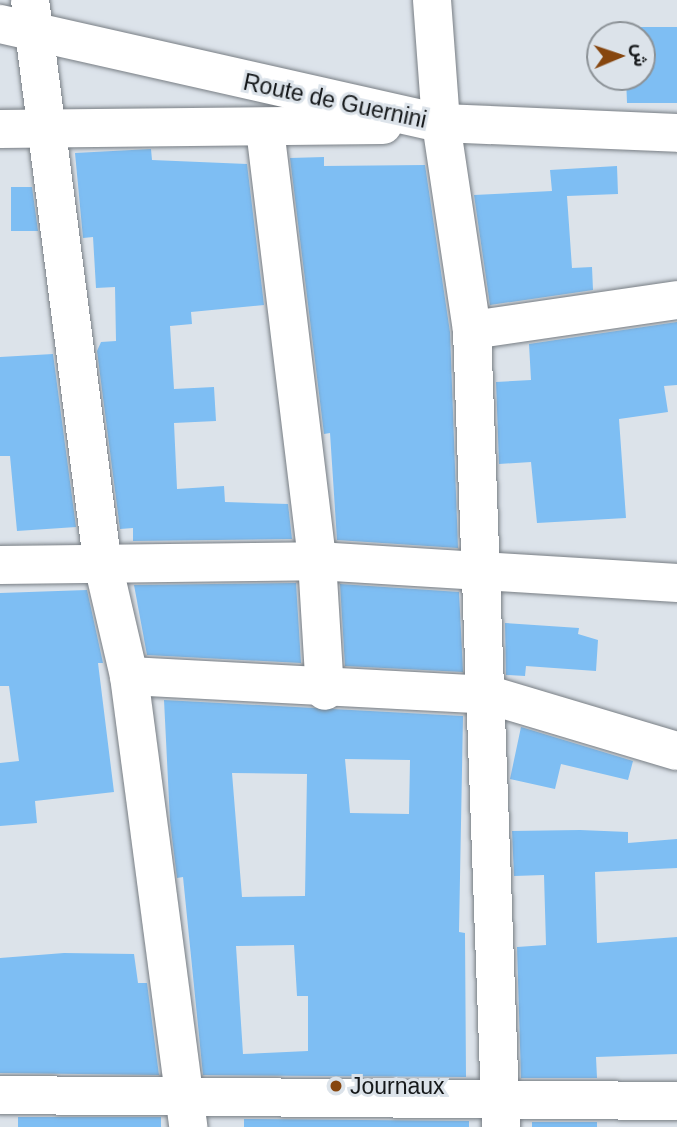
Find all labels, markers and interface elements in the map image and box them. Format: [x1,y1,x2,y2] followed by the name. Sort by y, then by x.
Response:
[586,21,656,91] north arrow
[630,44,651,67] text: ش
[241,68,429,134] street label: Route de Guernini
[350,1072,445,1100] place label: Journaux
[328,1078,344,1094] marker: Journaux

